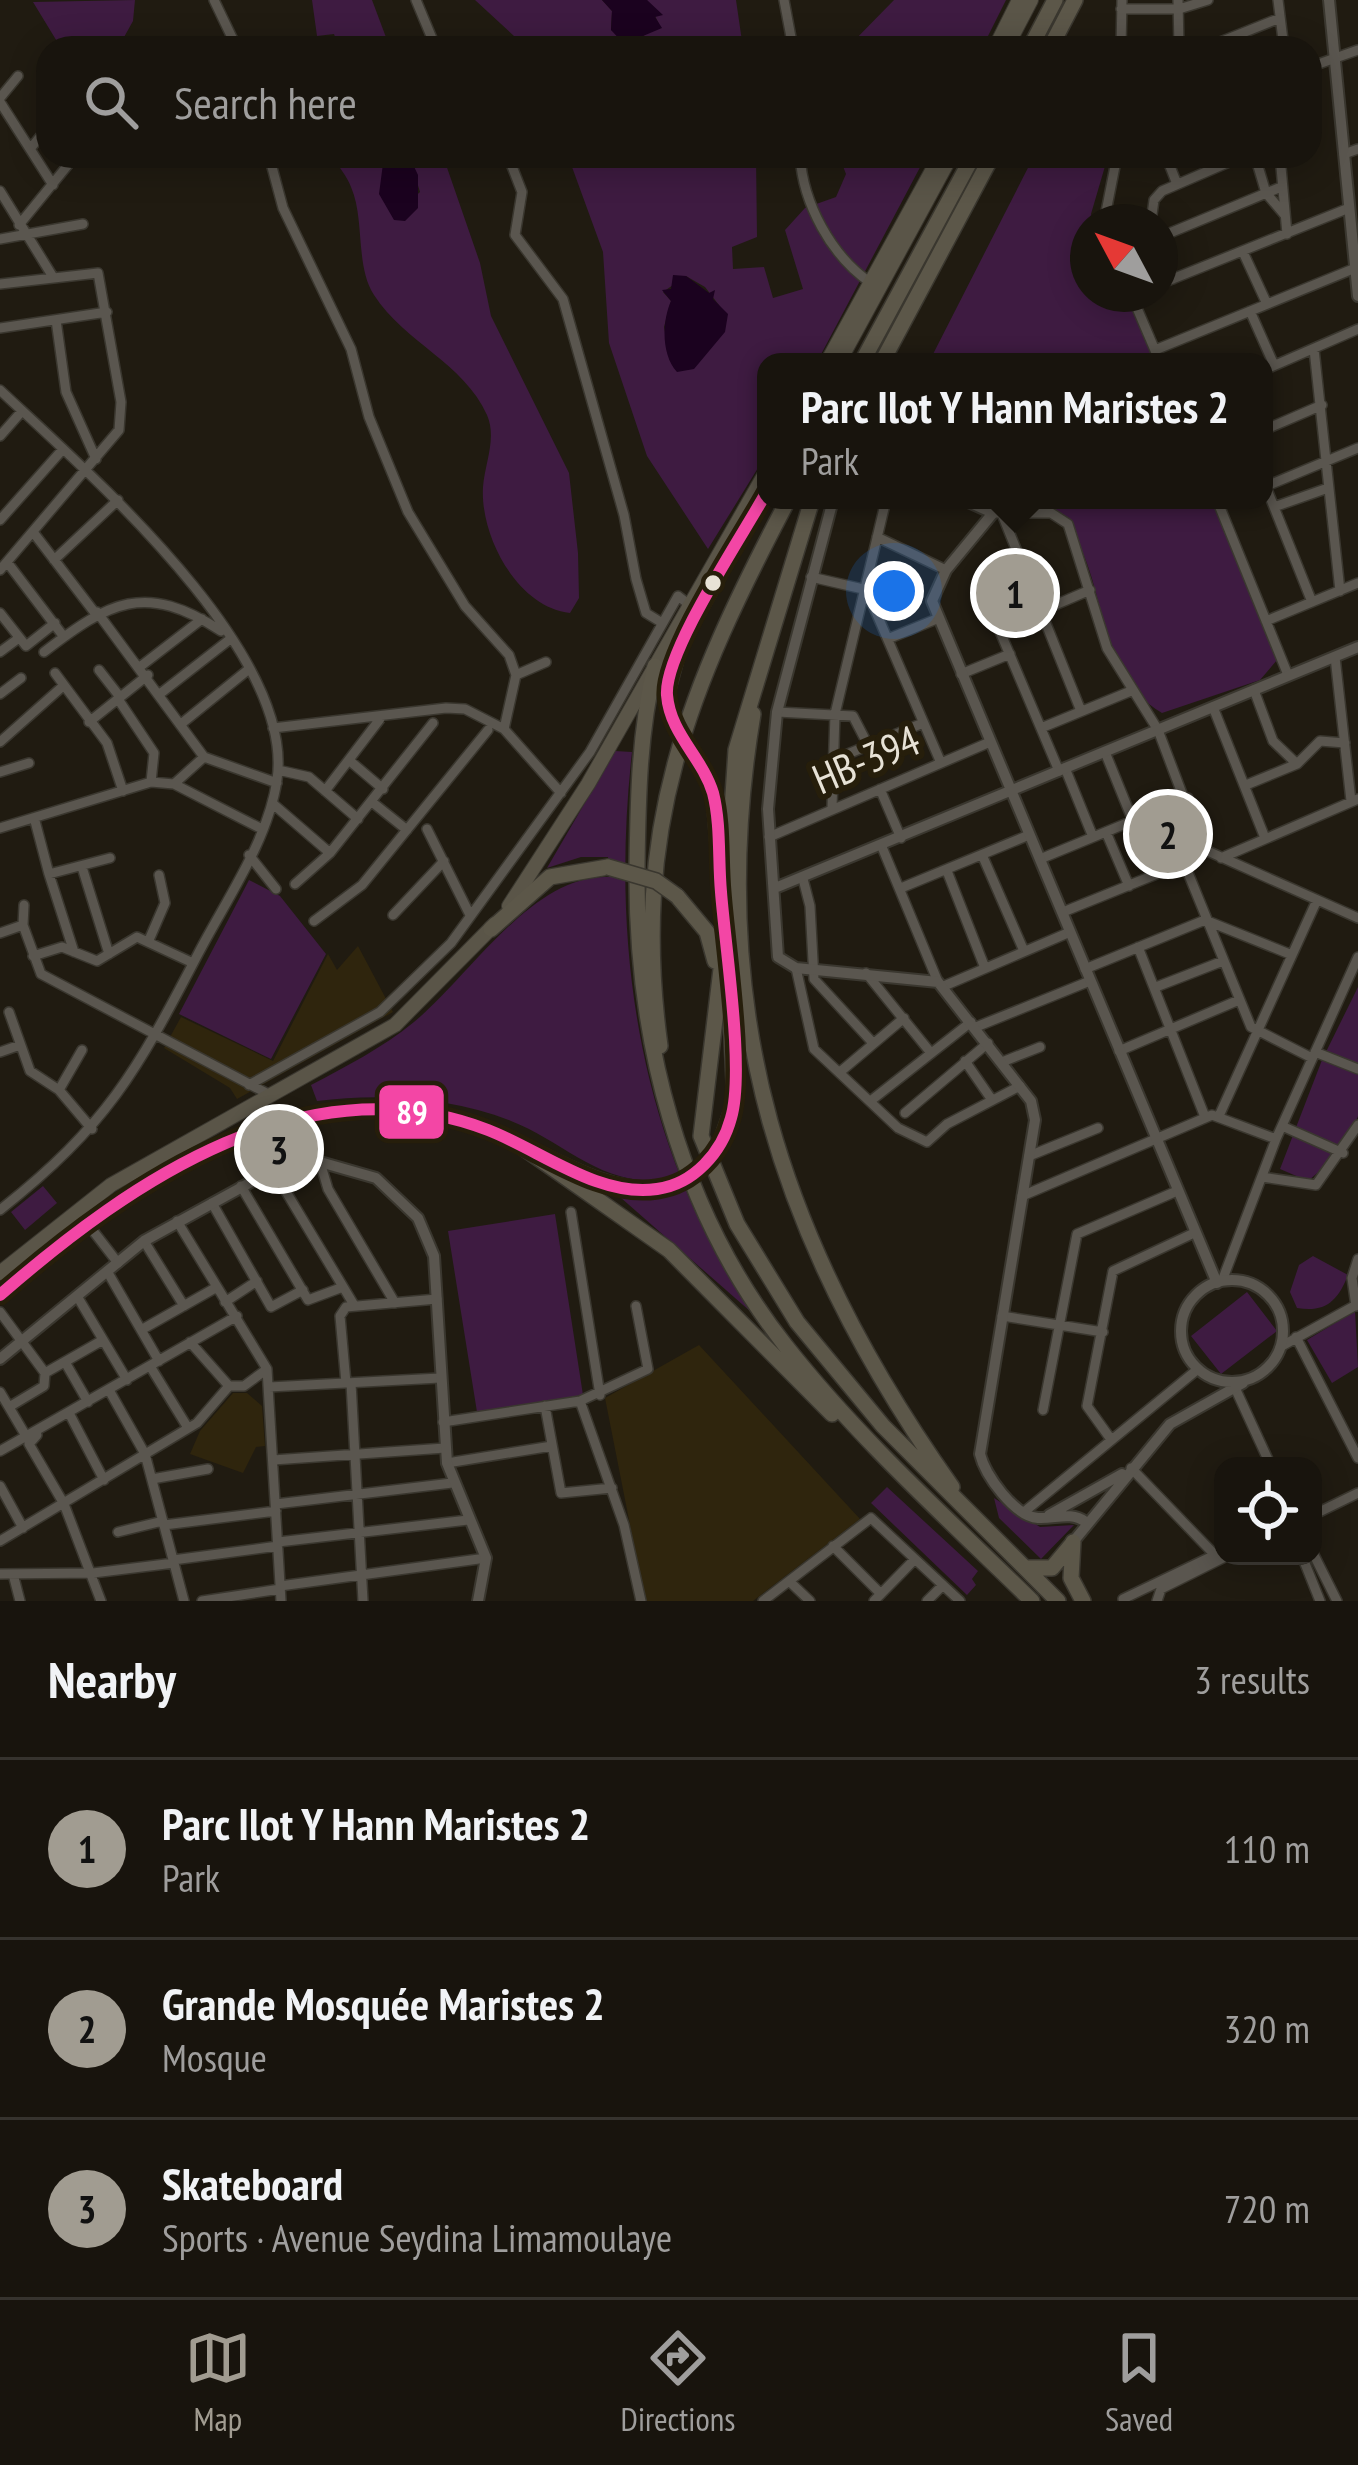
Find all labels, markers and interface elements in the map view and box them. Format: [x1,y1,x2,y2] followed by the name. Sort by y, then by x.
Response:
[36,36,1322,168] search box
[78,69,144,135] icon: search
[174,73,357,131] text: Search here
[1070,204,1178,312] north arrow
[757,353,1273,509] popup
[801,377,1229,435] text: Parc Ilot Y Hann Maristes 2
[801,435,859,486] text: Park
[976,548,1054,638] pin: 1
[864,561,924,621] your location
[702,572,724,594] unlabelled marker
[804,712,928,806] street label: HB-394
[1129,789,1207,879] pin: 2
[377,1083,446,1141] line badge: 89
[396,1090,428,1133] text: 89
[240,1104,318,1194] pin: 3
[1214,1457,1322,1565] map controls
[1214,1457,1322,1565] button: locate
[48,1646,176,1712] text: Nearby
[1194,1654,1310,1705] text: 3 results
[162,1794,590,1852] text: Parc Ilot Y Hann Maristes 2
[78,1823,96,1874] text: 1
[1224,1823,1310,1874] text: 110 m
[162,1852,220,1903] text: Park
[162,1974,605,2032] text: Grande Mosquée Maristes 2
[78,2003,96,2054] text: 2
[1224,2003,1310,2054] text: 320 m
[162,2032,267,2083] text: Mosque
[162,2154,343,2212] text: Skateboard
[78,2183,96,2234] text: 3
[1224,2183,1310,2234] text: 720 m
[162,2212,672,2263] text: Sports · Avenue Seydina Limamoulaye
[185,2325,251,2440] tab: Map
[621,2325,735,2440] tab: Directions
[1105,2325,1173,2440] tab: Saved

